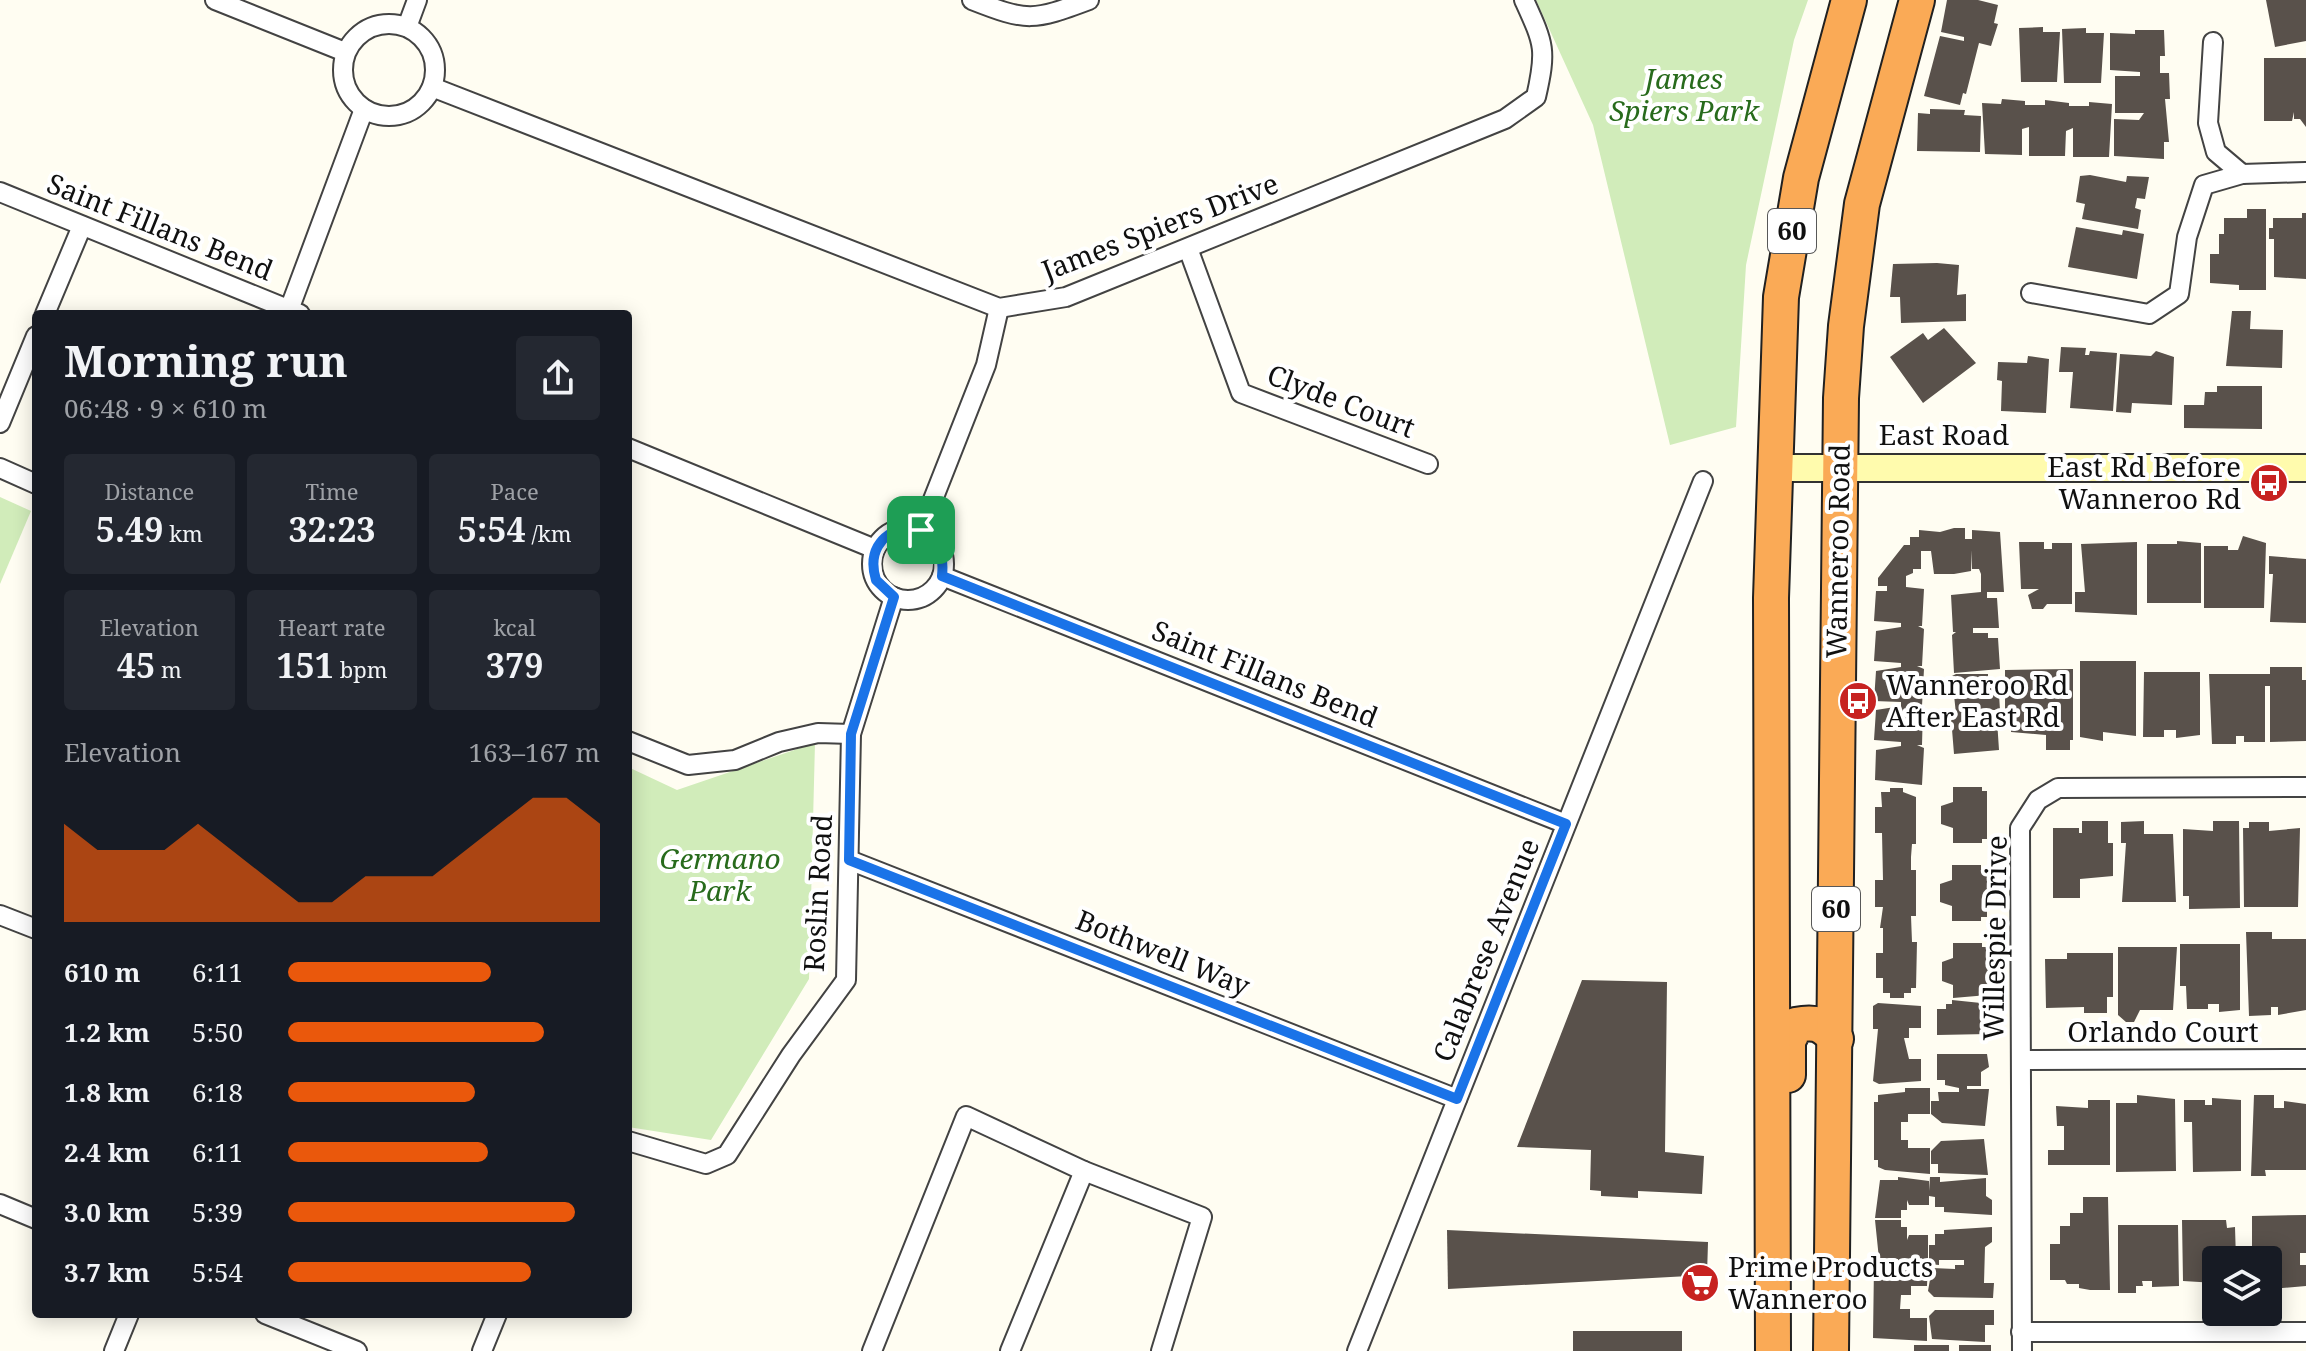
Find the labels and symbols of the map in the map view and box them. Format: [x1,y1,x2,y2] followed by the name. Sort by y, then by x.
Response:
[1609,59,1760,129] park label: James Spiers Park
[42,163,279,289] street label: Saint Fillans Bend
[1035,163,1283,289] street label: James Spiers Drive
[1768,209,1816,253] road number: 60
[1262,354,1421,446] street label: Clyde Court
[1879,415,2009,453] street label: East Road
[1816,443,1858,659] street label: Wanneroo Road
[2047,447,2241,517] place label: East Rd Before Wanneroo Rd
[2248,462,2290,504] bus stop icon: East Rd Before Wanneroo Rd
[887,496,955,564] pin
[1147,610,1384,736] street label: Saint Fillans Bend
[1886,665,2069,735] place label: Wanneroo Rd After East Rd
[1837,680,1879,722] bus stop icon: Wanneroo Rd After East Rd
[794,813,840,973] street label: Roslin Road
[1423,832,1547,1067] street label: Calabrese Avenue
[1973,835,2015,1041] street label: Willespie Drive
[659,839,781,909] park label: Germano Park
[1812,887,1860,931] road number: 60
[1071,900,1256,1004] street label: Bothwell Way
[2067,1012,2259,1050] street label: Orlando Court
[1728,1247,1933,1317] place label: Prime Products Wanneroo
[1679,1262,1721,1304] supermarket icon: Prime Products Wanneroo

